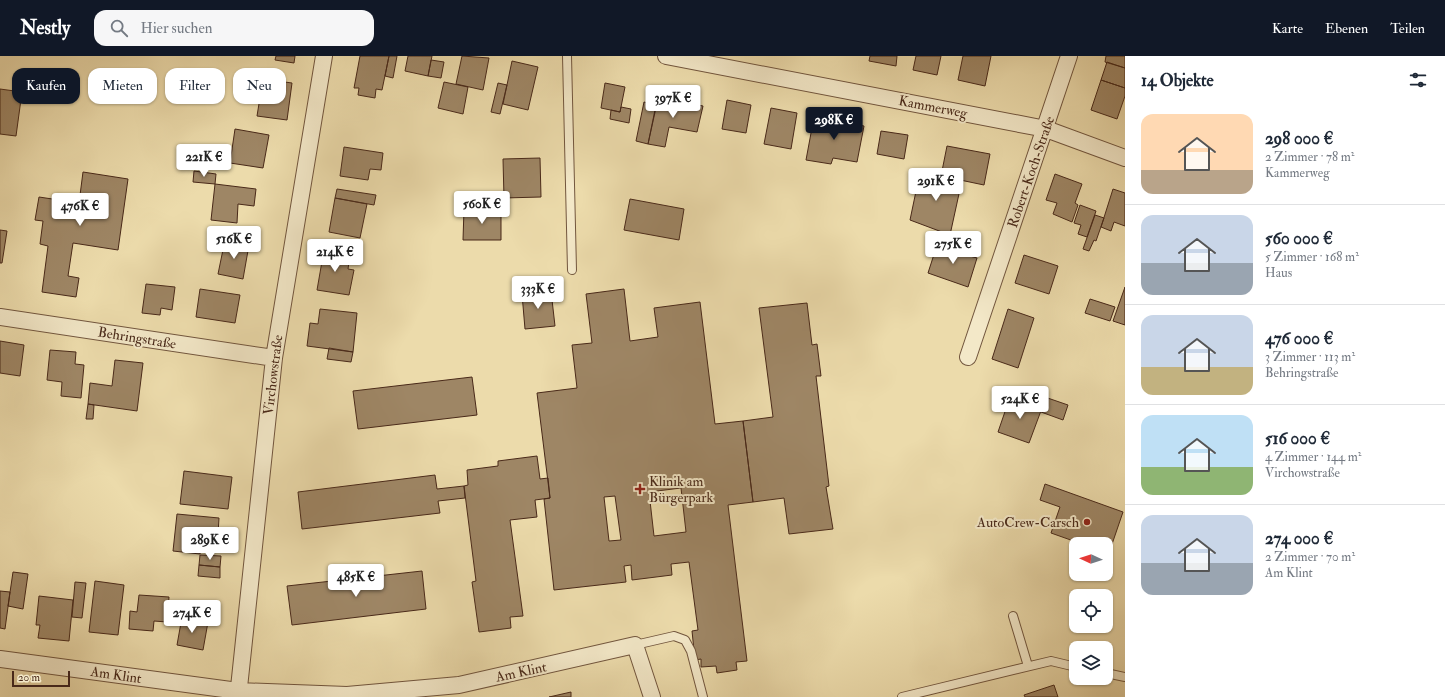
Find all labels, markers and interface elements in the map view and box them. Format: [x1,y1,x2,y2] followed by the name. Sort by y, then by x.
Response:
[94,10,374,46] search box
[20,16,70,40] text: Nestly
[108,17,130,39] icon: search
[140,19,212,38] text: Hier suchen
[1272,20,1303,37] text: Karte
[1325,20,1368,37] text: Ebenen
[1390,20,1425,37] text: Teilen
[12,68,80,104] chip: Kaufen
[88,68,157,104] chip: Mieten
[165,68,225,104] chip: Filter
[233,68,286,104] chip: Neu
[1407,69,1429,91] icon: filters
[1141,70,1214,91] text: 14 Objekte
[640,85,706,119] pin: 397K €
[654,90,692,106] text: 397K €
[897,92,970,122] street label: Kammerweg
[801,107,867,141] pin: 298K €
[815,112,853,128] text: 298K €
[1004,114,1058,230] street label: Robert-Koch-Straße
[1265,128,1334,149] text: 298 000 €
[1173,130,1221,178] icon: home
[171,144,237,178] pin: 221K €
[185,149,223,165] text: 221K €
[1265,149,1355,165] text: 2 Zimmer · 78 m²
[1265,165,1330,181] text: Kammerweg
[903,168,969,202] pin: 291K €
[917,173,955,189] text: 291K €
[449,191,515,225] pin: 560K €
[47,193,113,227] pin: 476K €
[463,196,501,212] text: 560K €
[61,198,99,214] text: 476K €
[201,226,267,260] pin: 516K €
[1265,228,1333,249] text: 560 000 €
[216,231,252,247] text: 516K €
[920,231,986,265] pin: 275K €
[1173,231,1221,279] icon: home
[934,236,972,252] text: 275K €
[302,239,368,273] pin: 214K €
[316,244,354,260] text: 214K €
[1265,249,1359,265] text: 5 Zimmer · 168 m²
[1265,265,1292,281] text: Haus
[505,276,571,310] pin: 333K €
[521,281,555,297] text: 333K €
[97,323,178,353] street label: Behringstraße
[1265,328,1333,349] text: 476 000 €
[1173,331,1221,379] icon: home
[260,334,286,416] street label: Virchowstraße
[1265,349,1355,365] text: 3 Zimmer · 113 m²
[1265,365,1338,381] text: Behringstraße
[987,386,1053,420] pin: 524K €
[1001,391,1039,407] text: 524K €
[1265,428,1330,449] text: 516 000 €
[1173,431,1221,479] icon: home
[1265,449,1362,465] text: 4 Zimmer · 144 m²
[1265,465,1340,481] text: Virchowstraße
[649,473,714,507] place label: Klinik am Bürgerpark
[634,483,646,495] marker: Klinik am Bürgerpark
[976,514,1080,531] place label: AutoCrew-Carsch
[1082,517,1092,527] marker: AutoCrew-Carsch
[177,527,243,561] pin: 289K €
[1265,528,1333,549] text: 274 000 €
[1173,531,1221,579] icon: home
[191,532,229,548] text: 289K €
[1069,537,1113,581] north arrow
[1069,537,1113,685] map controls
[1265,549,1355,565] text: 2 Zimmer · 70 m²
[323,564,389,598] pin: 485K €
[1265,565,1313,581] text: Am Klint
[337,569,375,585] text: 485K €
[1069,589,1113,633] button: locate
[159,600,225,634] pin: 274K €
[173,605,211,621] text: 274K €
[1069,641,1113,685] button: layers
[493,658,548,686] street label: Am Klint
[88,663,143,687] street label: Am Klint
[12,669,70,688] scale bar
[18,671,40,684] text: 20 m

